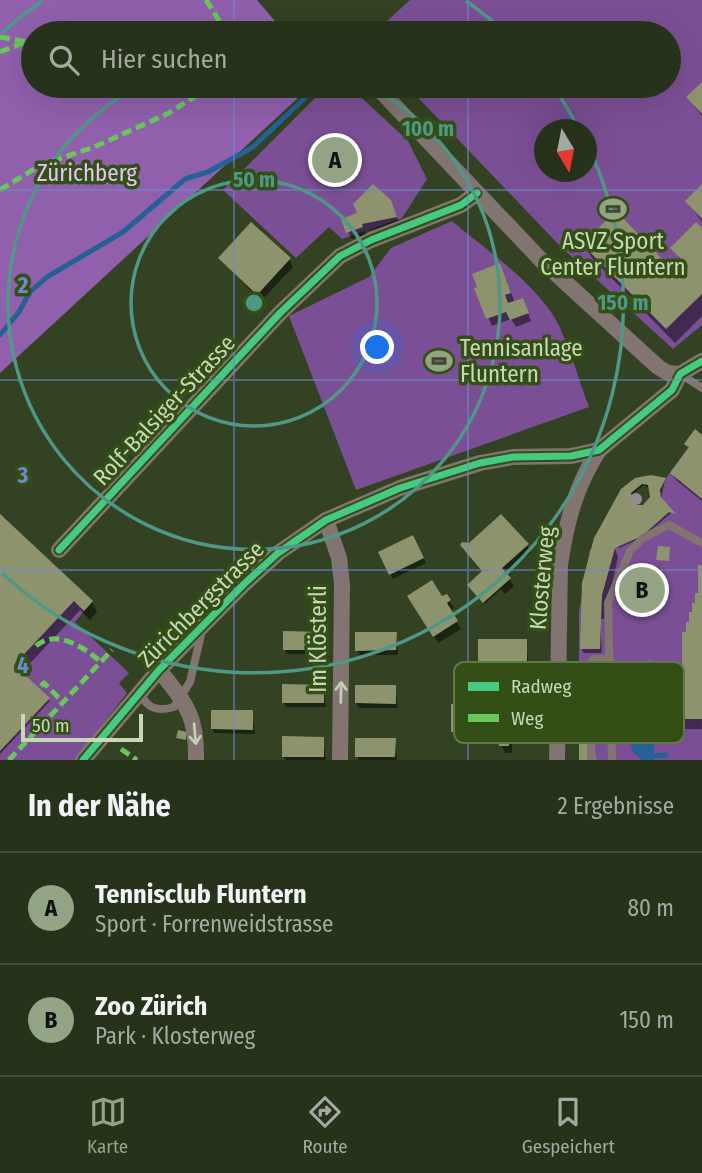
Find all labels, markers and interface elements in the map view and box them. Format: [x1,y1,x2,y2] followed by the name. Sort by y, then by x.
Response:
[21,21,681,98] search box
[45,41,83,79] icon: search
[101,44,227,75] text: Hier suchen
[402,116,454,142] text: 100 m
[534,119,597,182] north arrow
[312,134,358,186] pin: A
[37,159,137,187] park label: Zürichberg
[233,167,275,193] text: 50 m
[598,194,628,224] sports icon: ASVZ Sport Center Fluntern
[540,227,686,281] place label: ASVZ Sport Center Fluntern
[17,271,29,299] text: 2
[597,290,649,316] text: 150 m
[242,291,266,315] centre of rings
[87,329,241,491] street label: Rolf-Balsiger-Strasse
[360,330,394,364] your location
[460,334,583,388] place label: Tennisanlage Fluntern
[424,346,454,376] sports icon: Tennisanlage Fluntern
[17,461,29,489] text: 3
[524,525,560,631] street label: Klosterweg
[132,535,270,673] street label: Zürichbergstrasse
[619,564,665,616] pin: B
[304,585,332,693] street label: Im Klösterli
[17,651,29,679] text: 4
[454,662,684,743] legend
[511,675,571,698] text: Radweg
[334,681,348,704] one-way arrow
[511,707,543,730] text: Weg
[21,711,144,743] scale bar
[32,714,70,737] text: 50 m
[189,722,202,745] one-way arrow
[28,788,171,824] text: In der Nähe
[557,792,674,820] text: 2 Ergebnisse
[95,879,307,910] text: Tennisclub Fluntern
[45,894,57,922] text: A
[627,894,674,922] text: 80 m
[95,910,333,938] text: Sport · Forrenweidstrasse
[95,991,207,1022] text: Zoo Zürich
[45,1006,57,1034] text: B
[619,1006,674,1034] text: 150 m
[95,1022,255,1050] text: Park · Klosterweg
[87,1093,128,1158] tab: Karte
[302,1093,348,1158] tab: Route
[522,1093,615,1158] tab: Gespeichert

